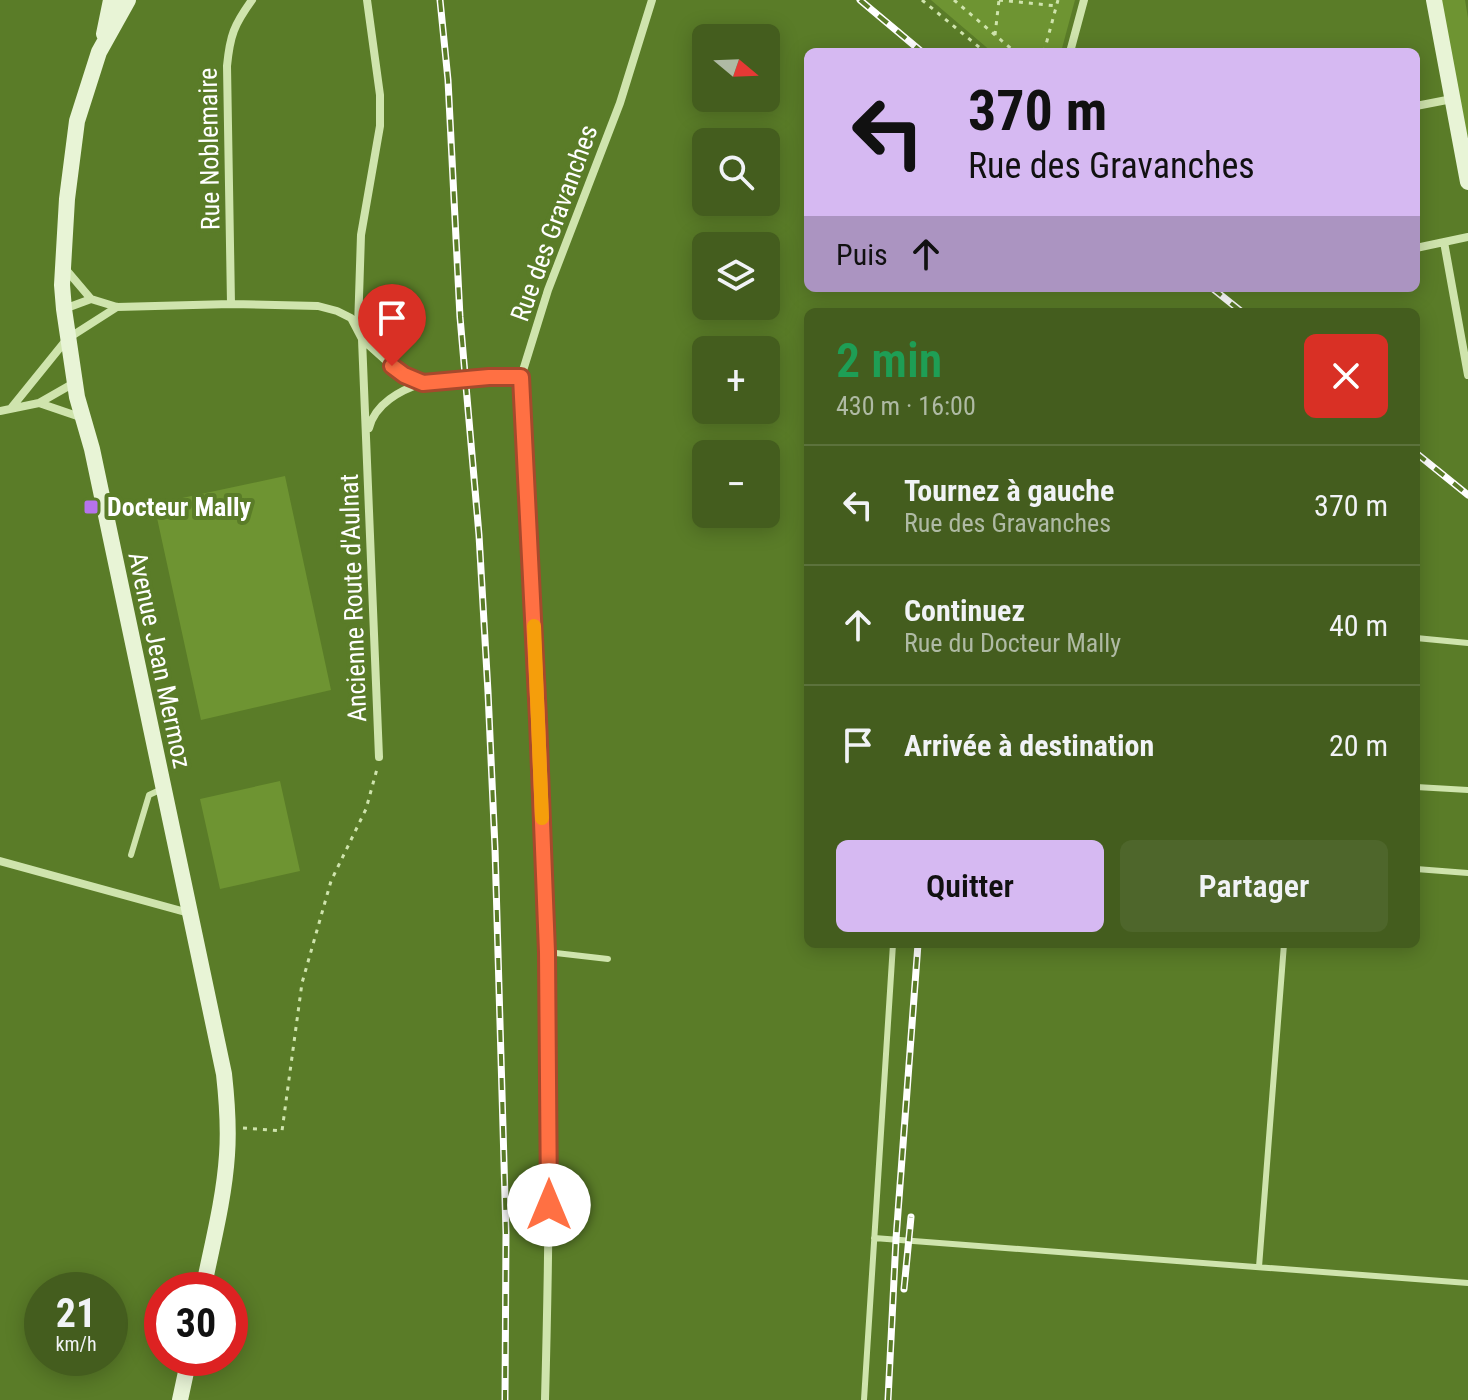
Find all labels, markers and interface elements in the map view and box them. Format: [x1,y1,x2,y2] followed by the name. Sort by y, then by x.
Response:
[692,24,780,112] north arrow
[692,24,780,528] map controls
[193,67,225,231] street label: Rue Noblemaire
[968,78,1107,144] text: 370 m
[836,80,940,184] icon: left
[504,121,604,325] street label: Rue des Gravanches
[692,128,780,216] button: search
[968,145,1255,187] text: Rue des Gravanches
[692,232,780,320] button: layers
[904,232,948,276] icon: ahead
[836,237,888,272] text: Puis
[358,284,426,366] pin
[370,296,414,340] icon: arrive
[836,332,942,389] text: 2 min
[1304,334,1388,418] button: close
[692,336,780,424] button: +
[836,391,976,421] text: 430 m · 16:00
[692,440,780,528] button: −
[334,473,372,723] street label: Ancienne Route d'Aulnat
[904,473,1114,508] text: Tournez à gauche
[836,483,880,527] icon: left
[1314,488,1388,523] text: 370 m
[107,492,251,522] place label: Docteur Mally
[82,498,100,516] marker: Docteur Mally
[904,508,1111,538] text: Rue des Gravanches
[122,549,198,771] street label: Avenue Jean Mermoz
[904,593,1025,628] text: Continuez
[836,603,880,647] icon: ahead
[1329,608,1388,643] text: 40 m
[904,628,1121,658] text: Rue du Docteur Mally
[836,723,880,767] icon: arrive
[904,728,1154,763] text: Arrivée à destination
[1329,728,1388,763] text: 20 m
[836,840,1104,932] button: Quitter
[1120,840,1388,932] button: Partager
[507,1163,591,1247] position arrow
[144,1272,248,1376] speed limit sign: 30
[56,1290,96,1337] text: 21
[55,1332,97,1356] text: km/h

